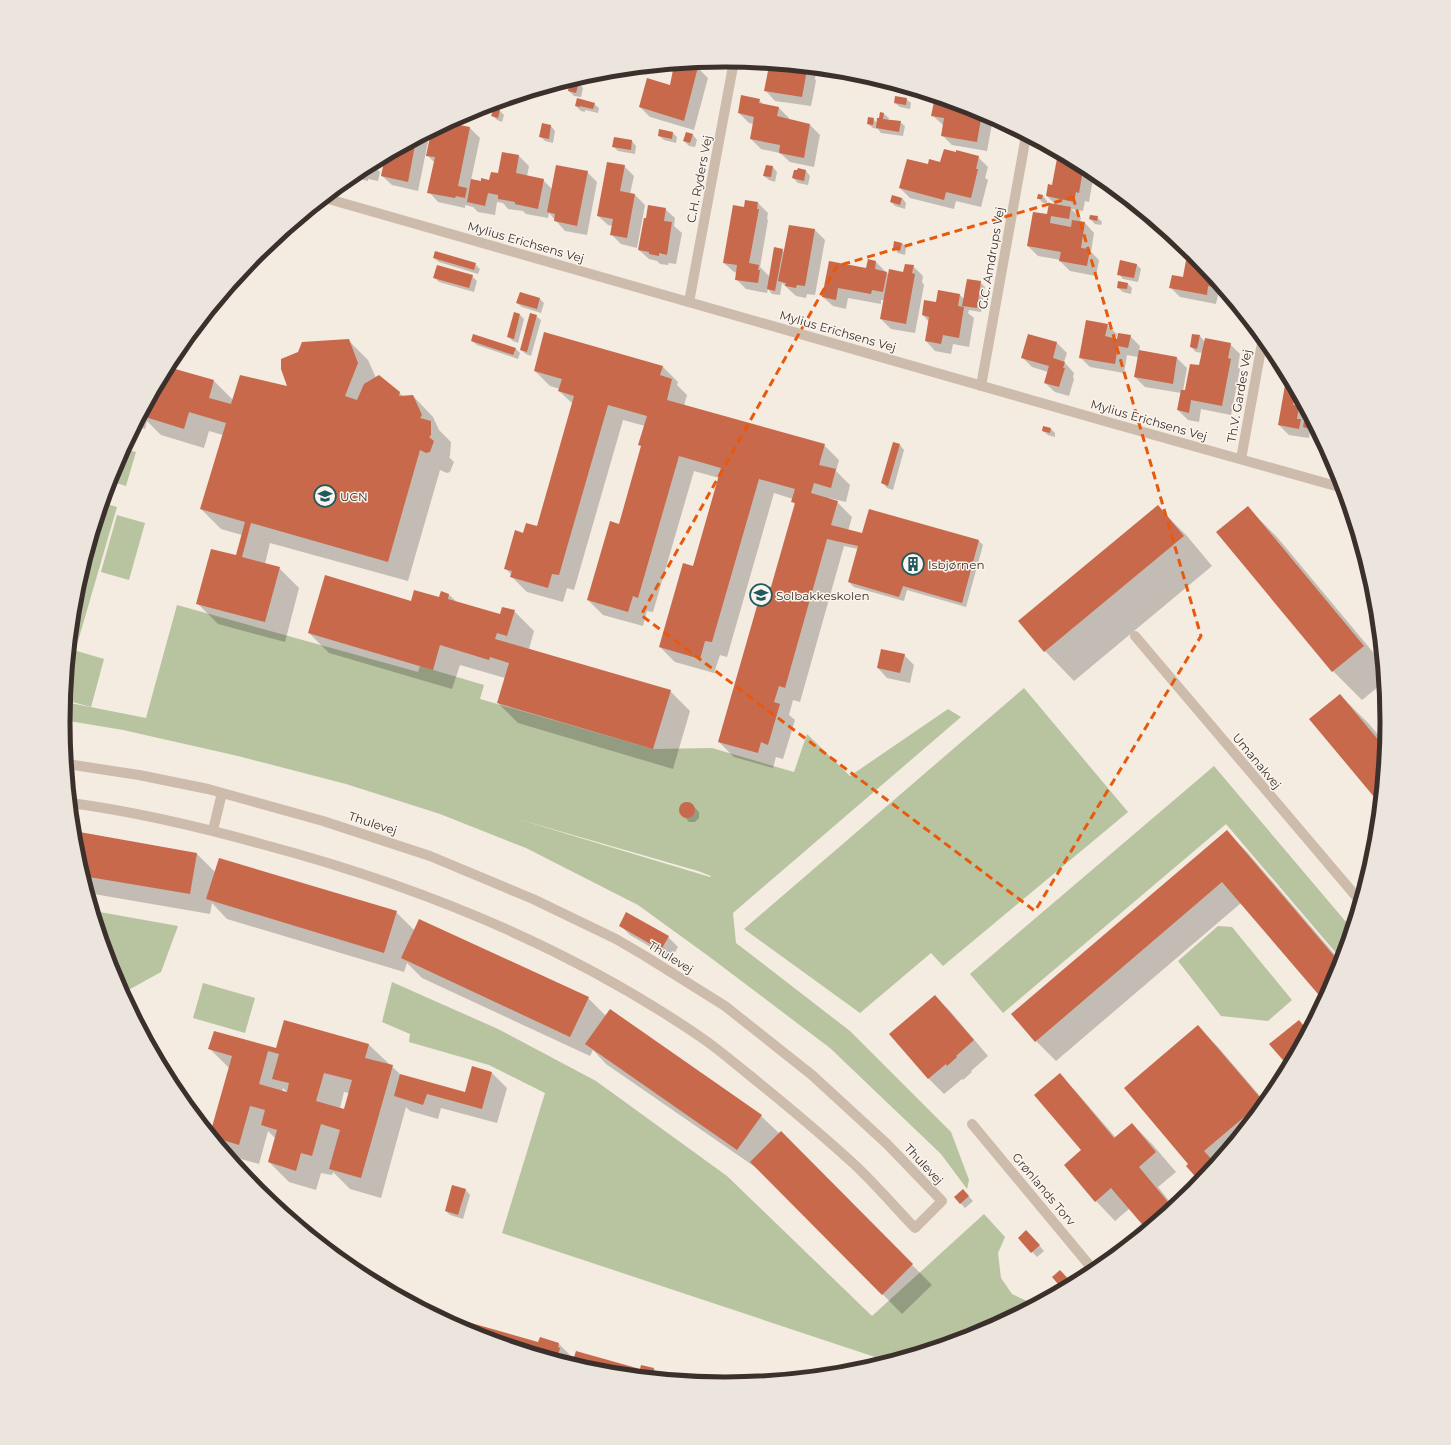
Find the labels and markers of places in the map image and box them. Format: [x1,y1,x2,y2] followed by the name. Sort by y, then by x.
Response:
[312,483,338,509] school or university icon: UCN
[340,489,368,504] place label: UCN
[900,551,926,577] building icon: Isbjørnen
[928,557,985,572] place label: Isbjørnen
[748,582,774,608] school or university icon: Solbakkeskolen
[776,588,870,603] place label: Solbakkeskolen

